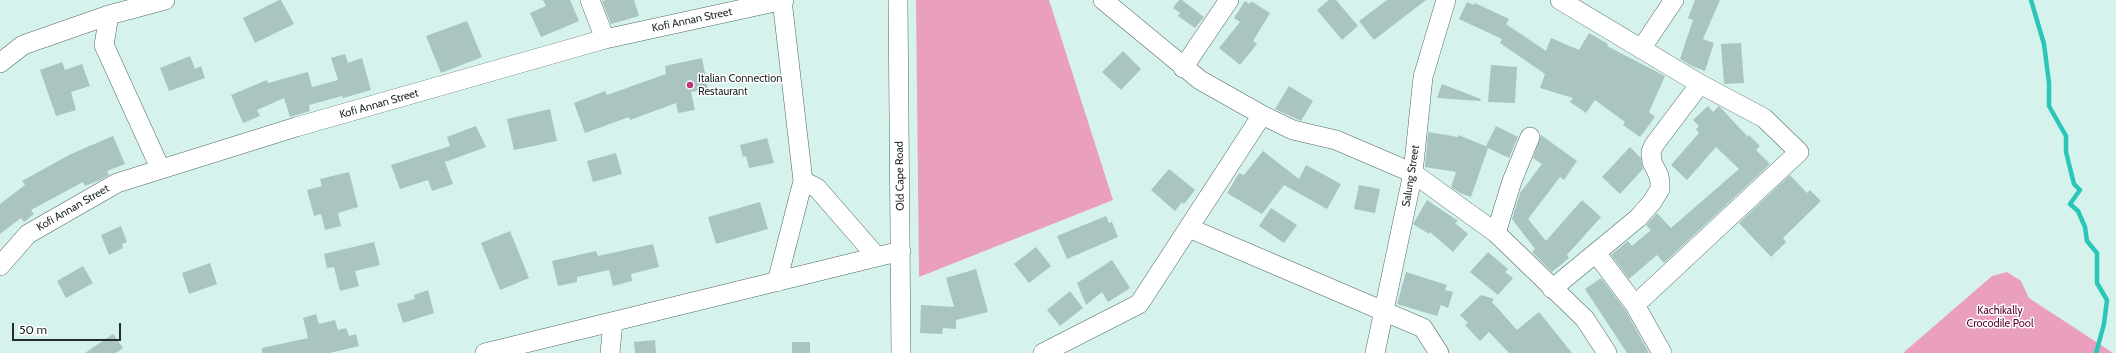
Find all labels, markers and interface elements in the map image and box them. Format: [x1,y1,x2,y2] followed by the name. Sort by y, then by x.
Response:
[651,5,733,35] street label: Kofi Annan Street
[698,72,782,98] place label: Italian Connection Restaurant
[685,80,695,90] marker: Italian Connection Restaurant
[338,86,420,122] street label: Kofi Annan Street
[893,141,907,211] street label: Old Cape Road
[1400,144,1422,208] street label: Salung Street
[34,182,112,234] street label: Kofi Annan Street
[1967,304,2033,330] park label: Kachikally Crocodile Pool
[14,315,123,341] scale bar
[19,322,47,337] text: 50 m

